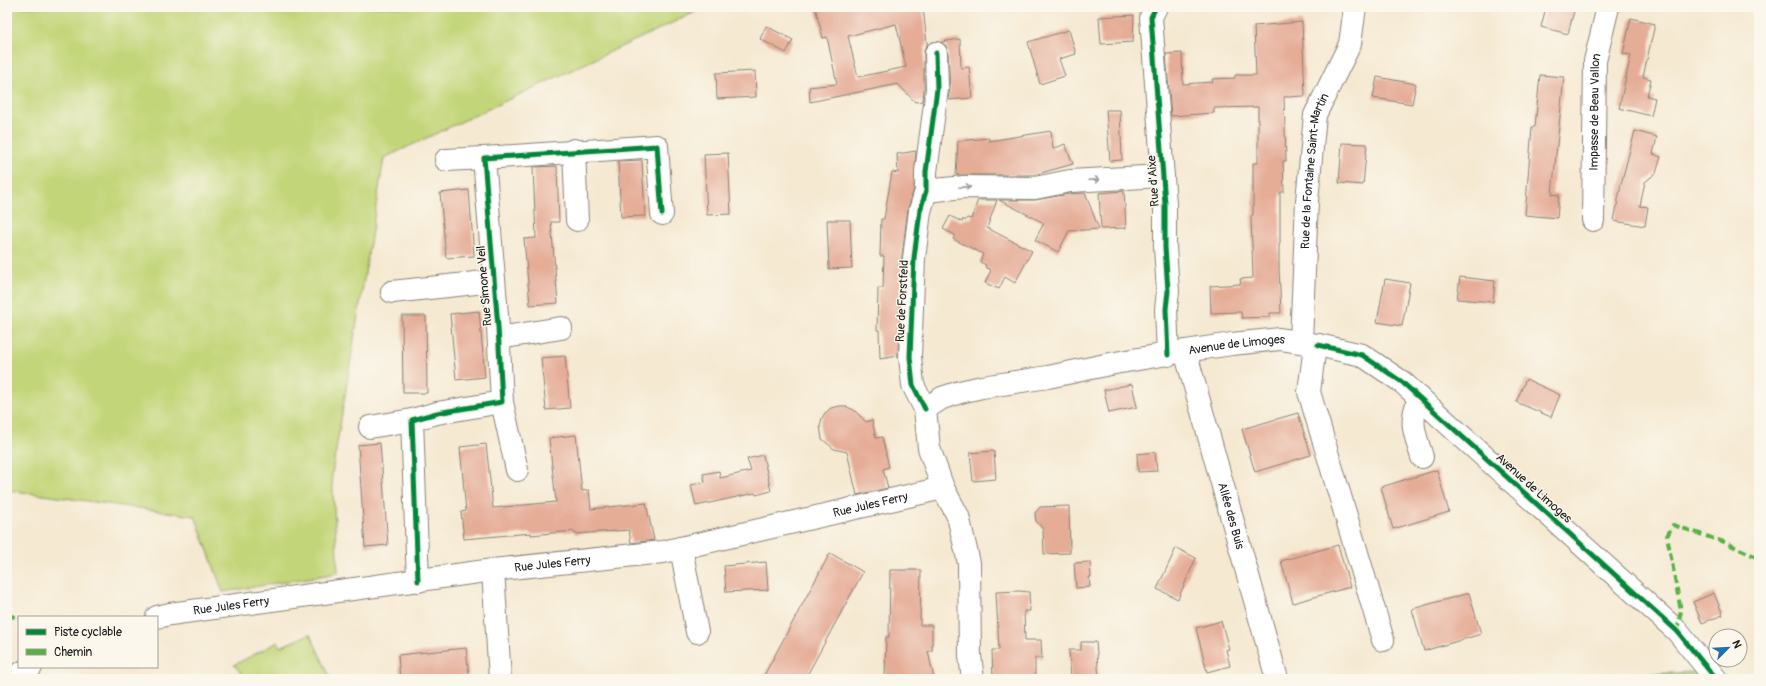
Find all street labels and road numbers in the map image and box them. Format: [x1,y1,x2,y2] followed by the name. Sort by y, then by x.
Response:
[1587,52,1605,171] street label: Impasse de Beau Vallon
[1298,91,1333,249] street label: Rue de la Fontaine Saint-Martin
[1144,155,1163,207] street label: Rue d'Aixe
[473,245,495,327] street label: Rue Simone Veil
[893,259,912,343] street label: Rue de Forstfeld
[1188,332,1287,358] street label: Avenue de Limoges
[1493,450,1575,527] street label: Avenue de Limoges
[1214,481,1247,551] street label: Allée des Buis
[831,489,910,521] street label: Rue Jules Ferry
[514,553,591,576] street label: Rue Jules Ferry
[192,594,270,619] street label: Rue Jules Ferry

